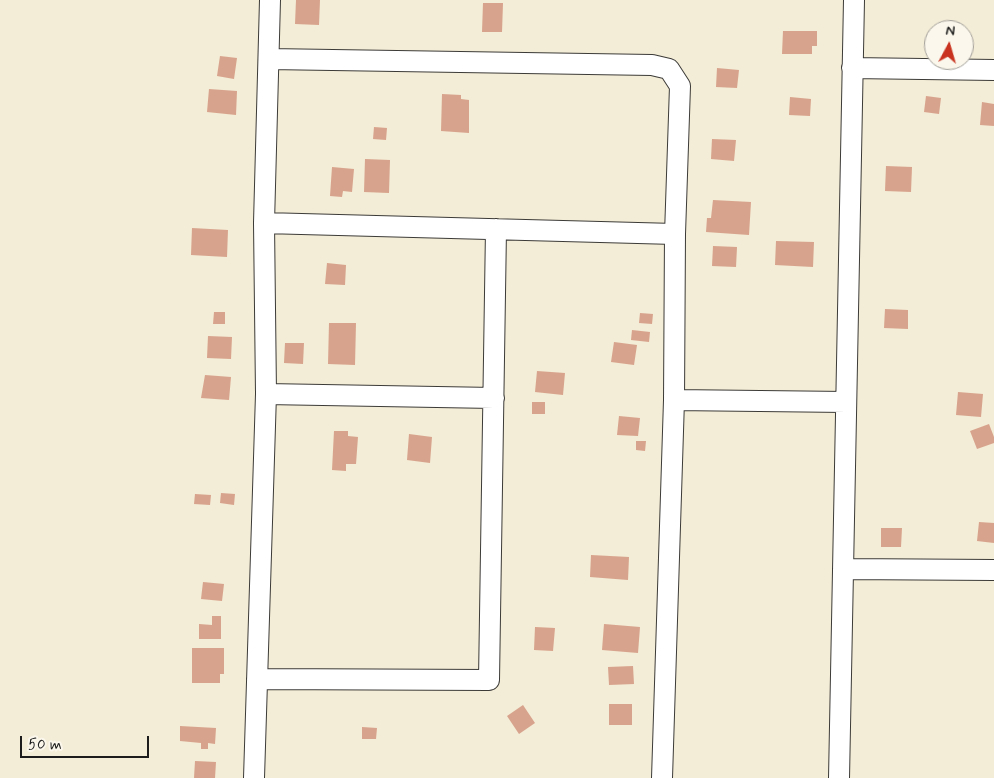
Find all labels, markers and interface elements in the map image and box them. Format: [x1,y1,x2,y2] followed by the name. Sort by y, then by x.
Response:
[924,20,974,70] north arrow
[945,22,956,41] text: N
[22,726,151,758] scale bar
[28,735,62,755] text: 50 m

